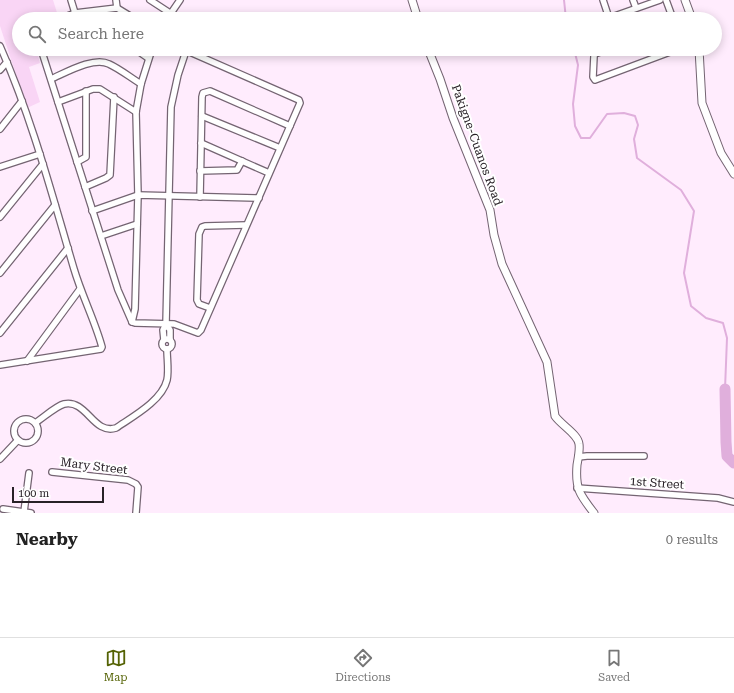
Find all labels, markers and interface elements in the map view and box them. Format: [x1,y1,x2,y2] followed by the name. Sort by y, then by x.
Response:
[12,12,722,56] search box
[26,23,48,45] icon: search
[58,25,144,43] text: Search here
[449,83,506,208] street label: Pakigne-Cuanos Road
[60,455,129,477] street label: Mary Street
[629,474,685,492] street label: 1st Street
[12,485,104,504] scale bar
[18,487,49,500] text: 100 m
[16,529,78,549] text: Nearby
[666,532,718,547] text: 0 results
[104,647,127,684] tab: Map
[335,647,390,684] tab: Directions
[598,647,630,684] tab: Saved

